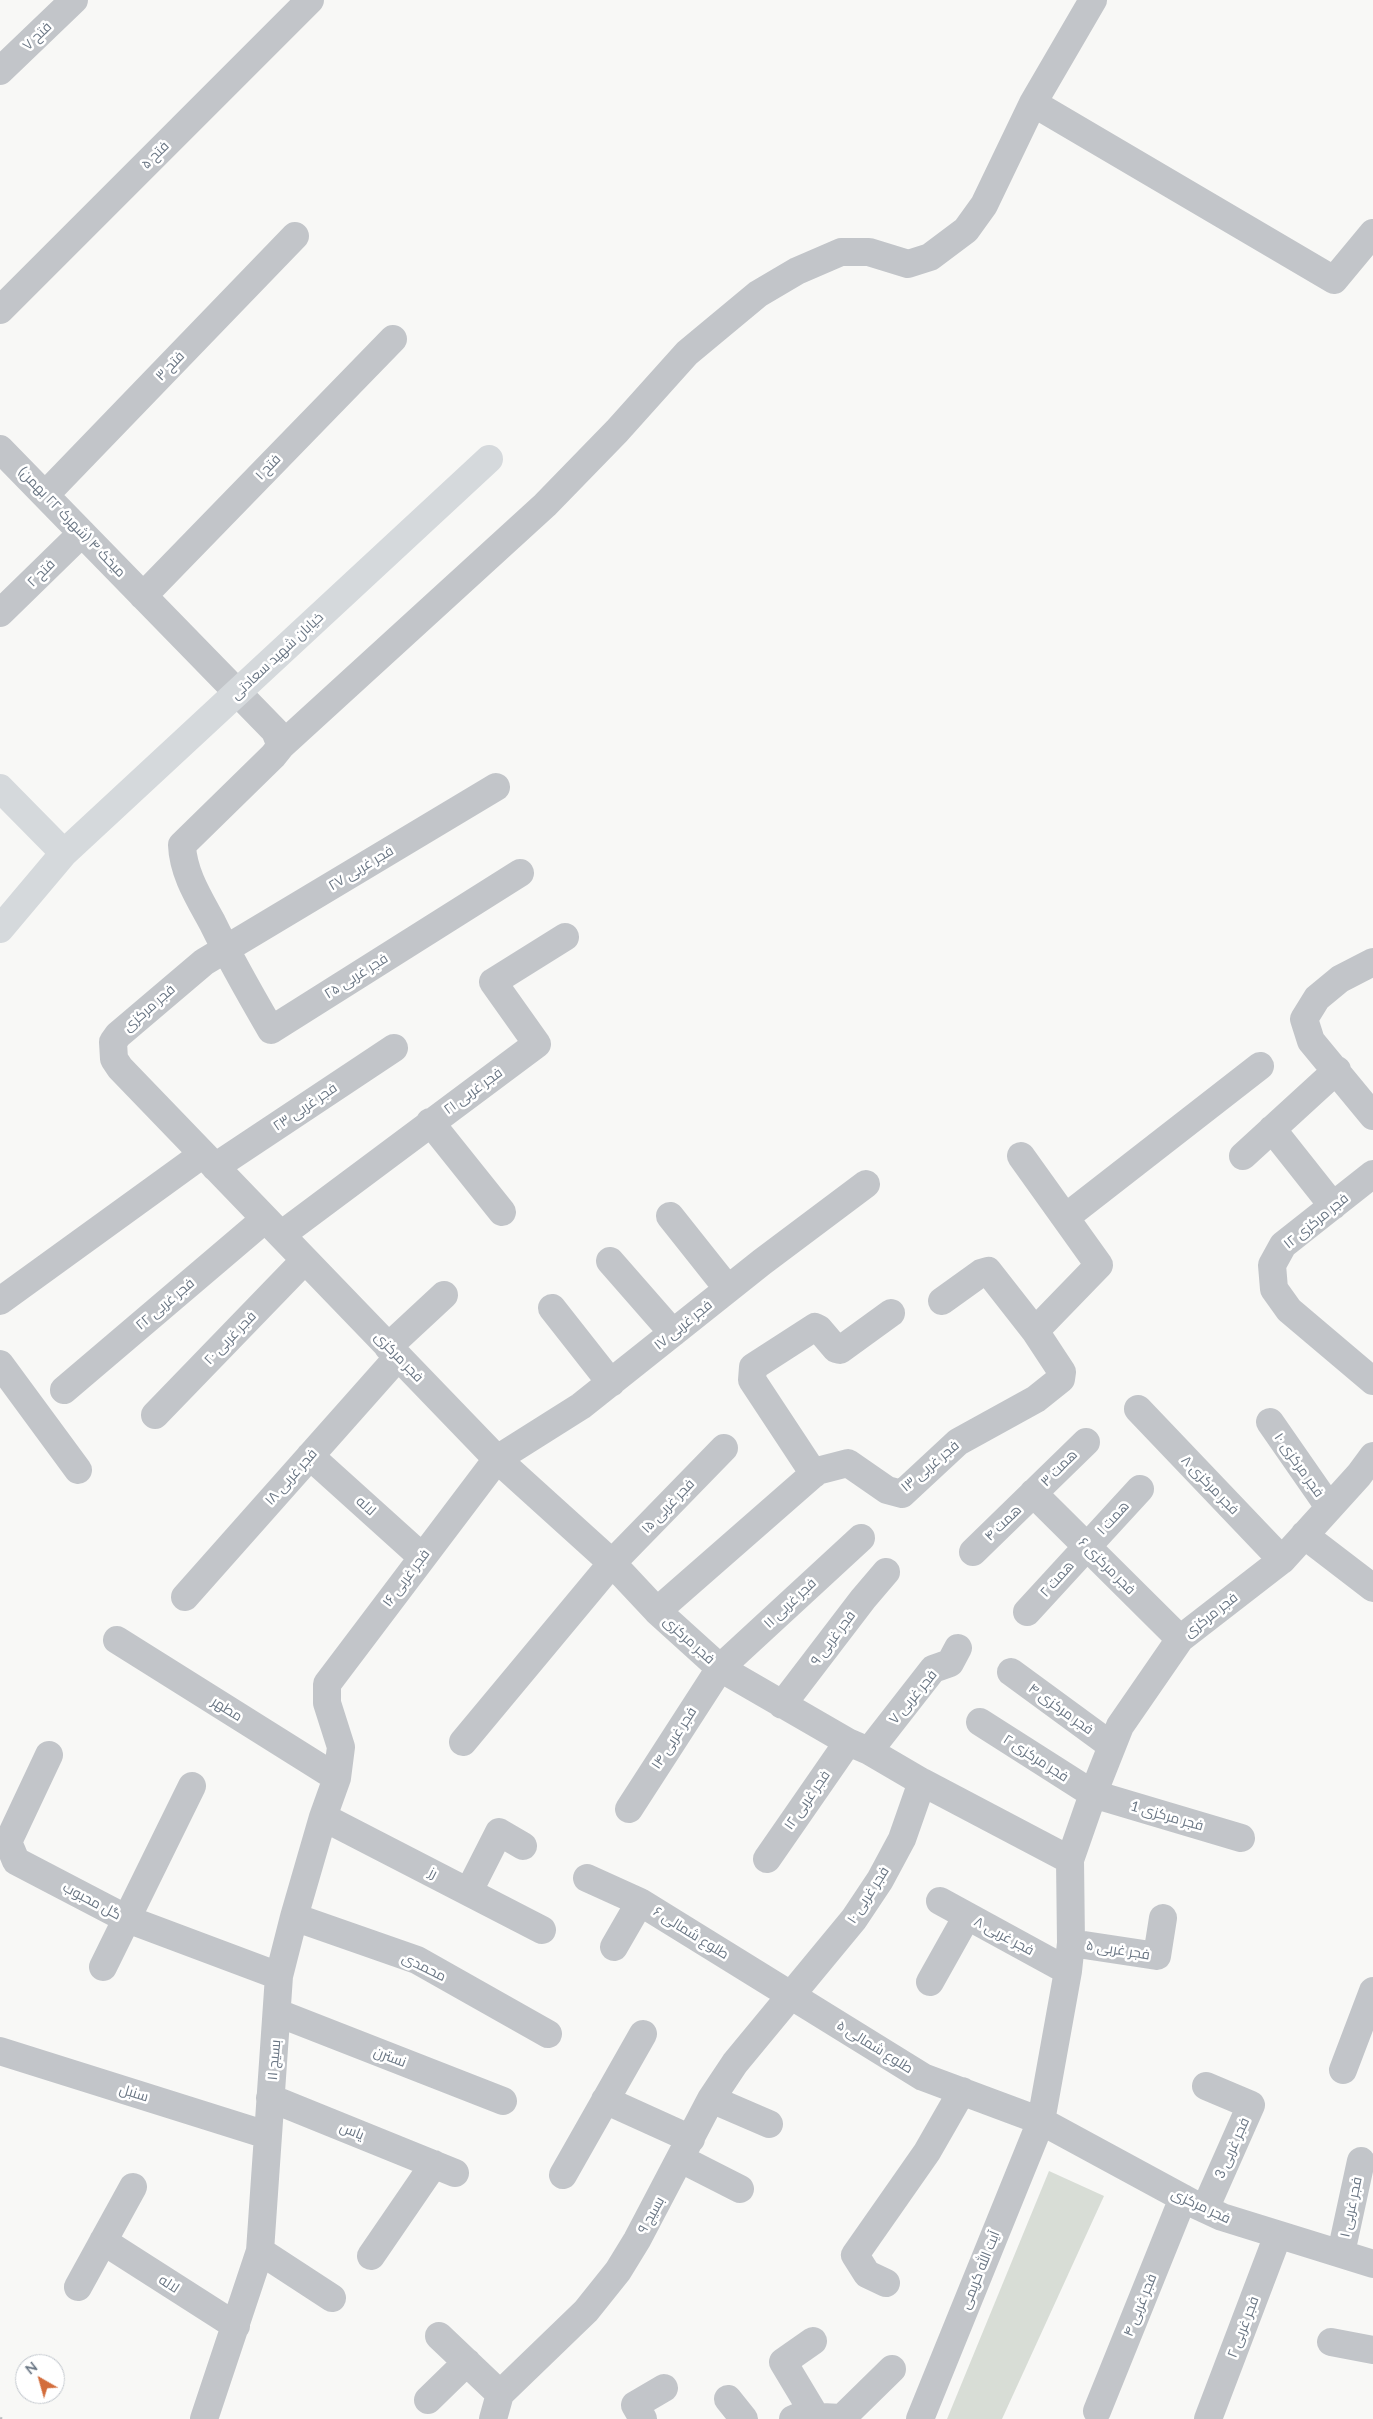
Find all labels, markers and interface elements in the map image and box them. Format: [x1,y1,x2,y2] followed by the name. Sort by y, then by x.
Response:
[19,18,55,54] street label: فتح ۷
[138,138,172,172] street label: فتح ۵
[152,348,188,384] street label: فتح ۳
[252,451,284,483] street label: فتح ۱
[15,463,129,581] street label: (شهرک ۲۲ بهمن) میخک ۴
[24,556,58,590] street label: فتح ۲
[227,609,327,703] street label: خیابان شهید سعادتی
[325,842,397,894] street label: فجر غربی ۲۷
[321,950,391,1002] street label: فجر غربی ۲۵
[120,981,178,1035] street label: فجر مرکزی
[440,1064,506,1118] street label: فجر غربی ۲۱
[270,1079,340,1135] street label: فجر غربی ۲۳
[1280,1190,1352,1252] street label: فجر مرکزی ۱۲
[132,1275,198,1333] street label: فجر غربی ۲۲
[651,1296,715,1354] street label: فجر غربی ۱۷
[200,1308,260,1368] street label: فجر غربی ۲۰
[371,1328,427,1386] street label: فجر مرکزی
[1271,1430,1327,1500] street label: فجر مرکزی ۱۰
[898,1437,962,1495] street label: فجر غربی ۱۳
[261,1445,321,1509] street label: فجر غربی ۱۸
[1037,1446,1081,1490] street label: همت ۳
[1178,1452,1242,1518] street label: فجر مرکزی ۸
[638,1475,698,1537] street label: فجر غربی ۱۵
[353,1493,379,1519] street label: لاله
[1093,1498,1133,1538] street label: همت ۱
[981,1501,1025,1545] street label: همت ۴
[1075,1534,1139,1598] street label: فجر مرکزی ۶
[379,1546,433,1610] street label: فجر غربی ۱۶
[1036,1557,1078,1601] street label: همت ۲
[760,1575,820,1631] street label: فجر غربی ۱۱
[1181,1589,1241,1641] street label: فجر مرکزی
[807,1607,859,1669] street label: فجر غربی ۹
[660,1613,718,1667] street label: فجر مرکزی
[885,1666,941,1728] street label: فجر غربی ۷
[1025,1680,1097,1738] street label: فجر مرکزی ۴
[209,1693,245,1725] street label: مطهر
[648,1704,700,1772] street label: فجر غربی ۱۴
[1000,1731,1072,1785] street label: فجر مرکزی ۲
[780,1767,834,1833] street label: فجر غربی ۱۲
[1129,1798,1205,1834] street label: فجر مرکزی 1
[843,1863,893,1927] street label: فجر غربی ۱۰
[426,1864,440,1882] street label: رز
[60,1879,124,1923] street label: گل محبوب
[650,1903,732,1963] street label: طلوع شمالی ۶
[971,1913,1037,1959] street label: فجر غربی ۸
[1085,1937,1151,1963] street label: فجر غربی ۵
[399,1949,449,1985] street label: محمدی
[834,2017,916,2077] street label: طلوع شمالی ۵
[264,2039,284,2081] street label: بسیج ۱۱
[371,2043,409,2071] street label: نسترن
[117,2081,151,2105] street label: سنبل
[1211,2115,1253,2181] street label: فجر غربی 3
[337,2119,367,2143] street label: یاس
[1336,2175,1366,2239] street label: فجر غربی ۱
[1169,2185,1233,2227] street label: فجر مرکزی
[634,2194,668,2236] street label: بسیج ۹
[957,2228,1003,2312] street label: آیت الله کریمی
[156,2271,182,2297] street label: لاله
[1120,2271,1160,2339] street label: فجر غربی ۴
[1224,2294,1262,2360] street label: فجر غربی ۲
[15,2354,65,2404] north arrow
[22,2358,41,2378] text: N

